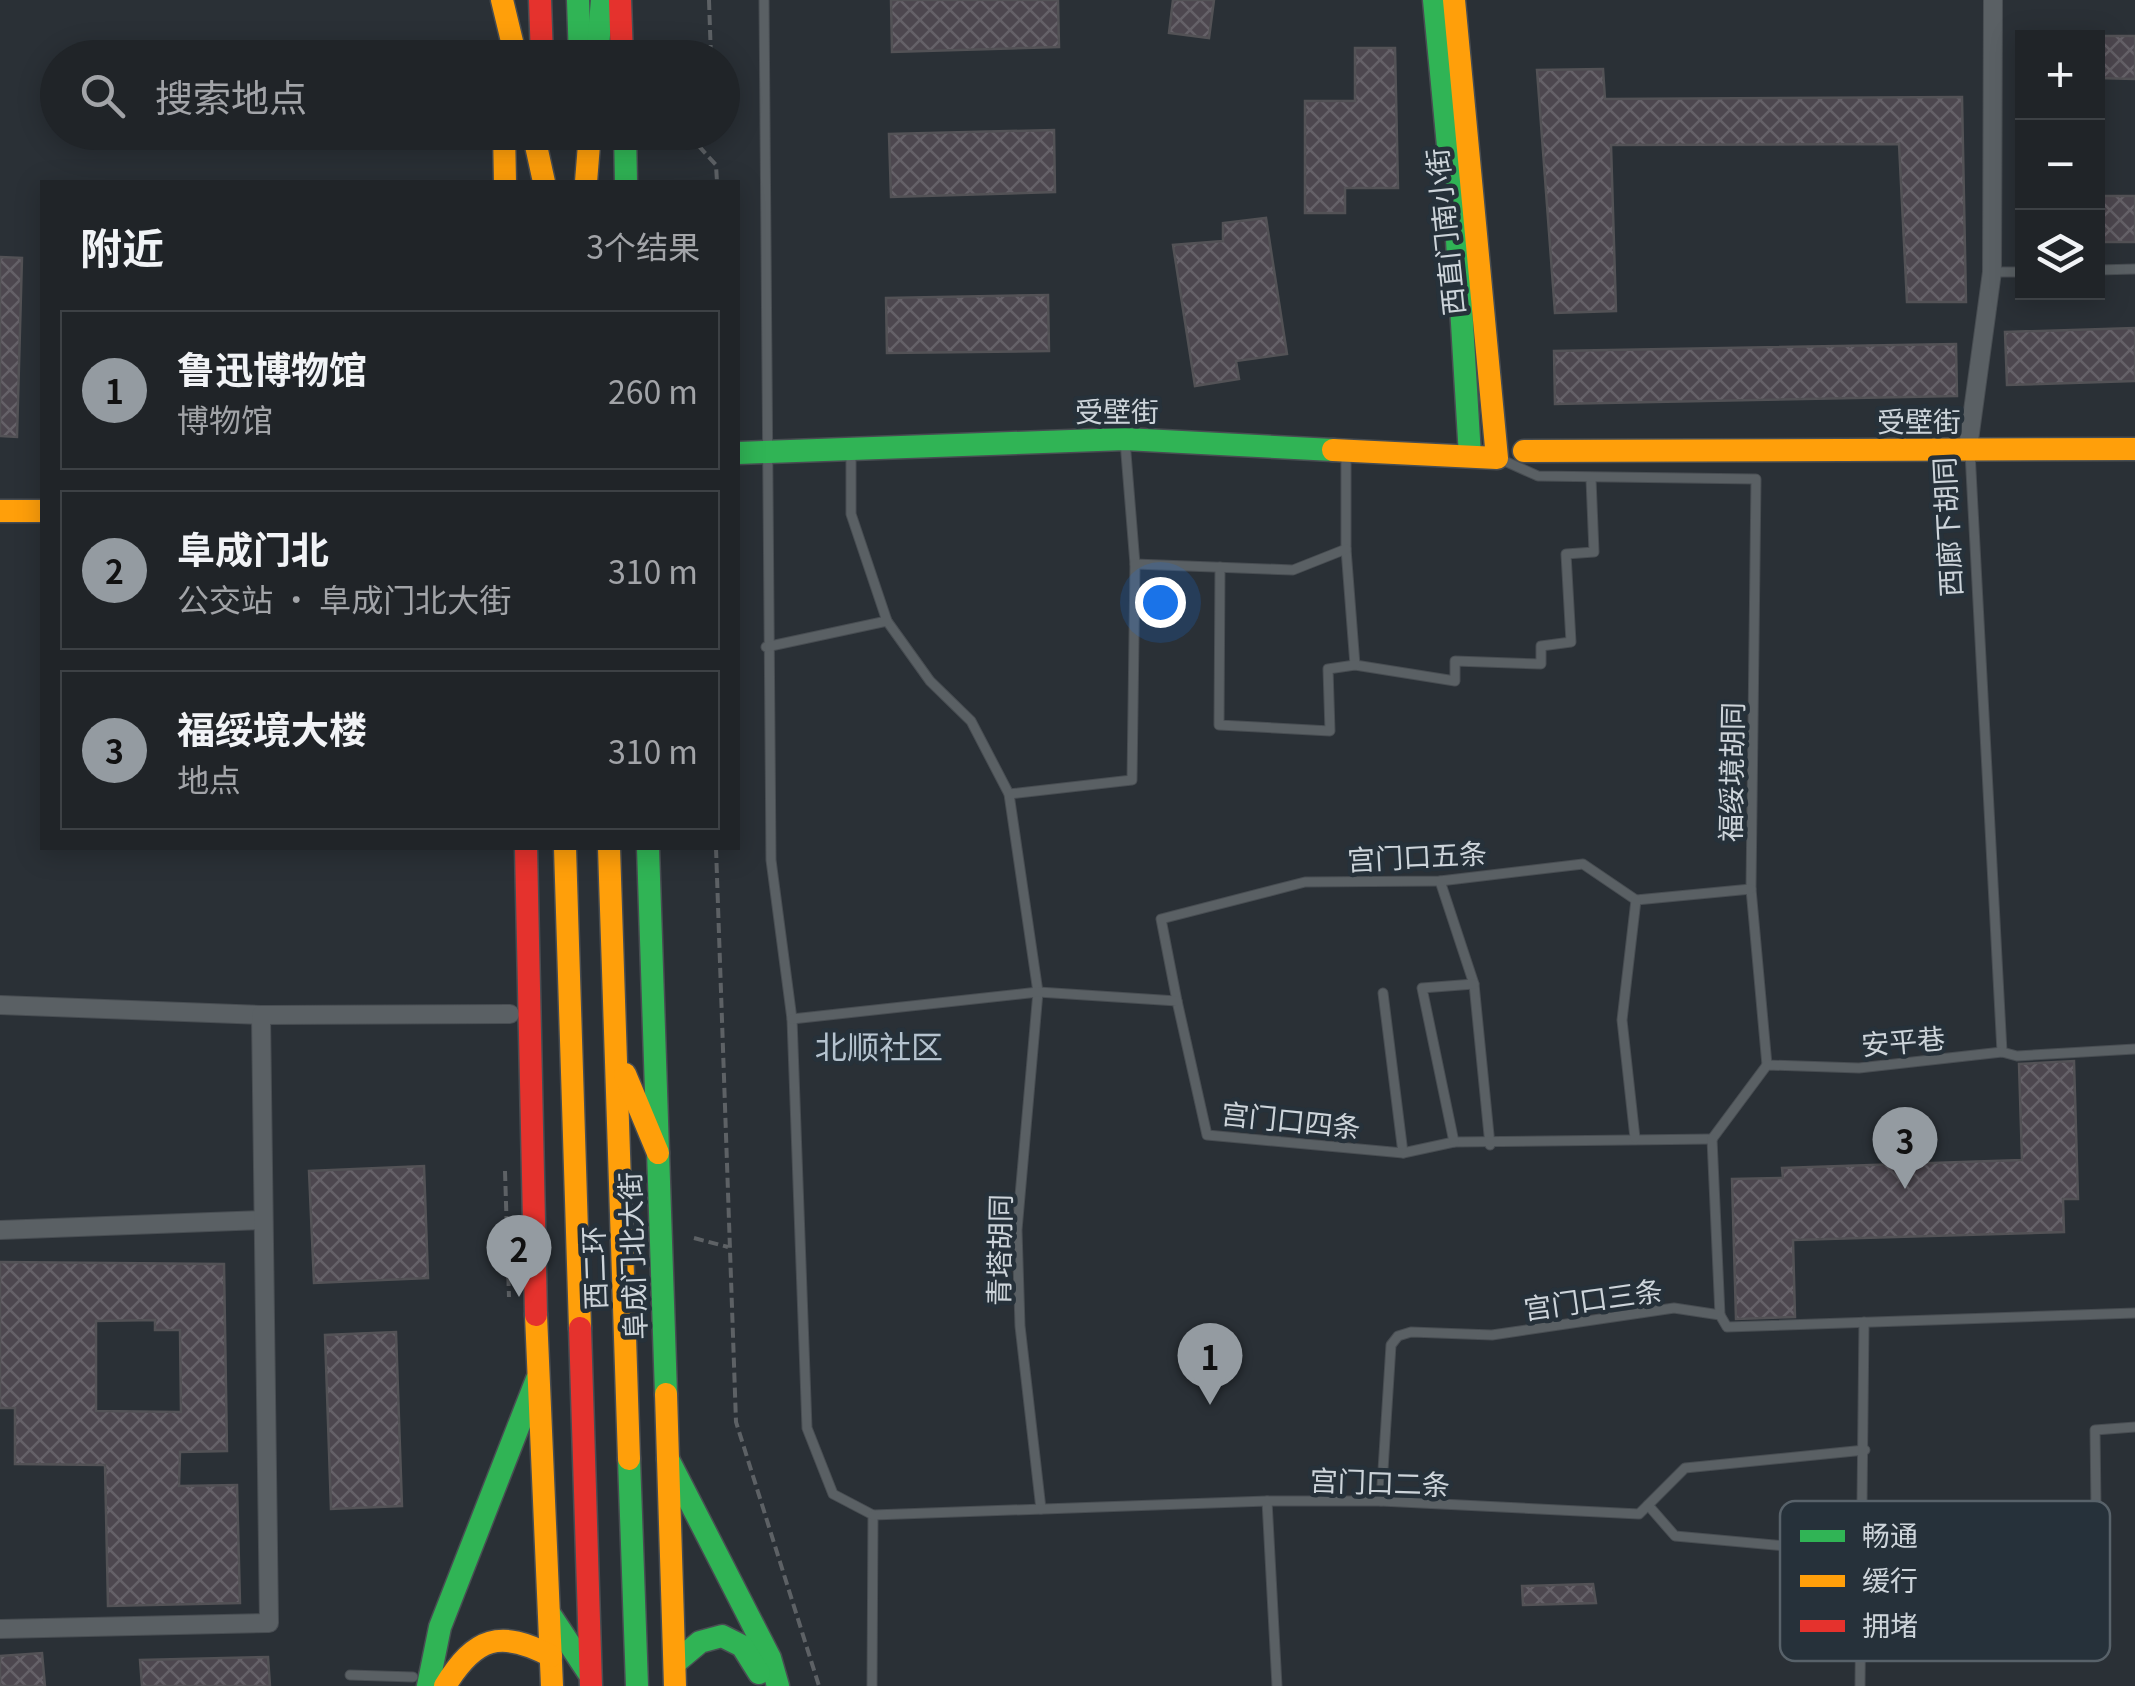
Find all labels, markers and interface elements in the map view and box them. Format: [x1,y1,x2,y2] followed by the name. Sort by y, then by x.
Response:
[2015,30,2105,300] map controls
[2015,30,2105,120] button: +
[40,40,740,150] search box
[75,68,130,123] icon: search
[155,68,307,123] text: 搜索地点
[2015,120,2105,210] button: −
[1415,146,1473,318] street label: 西直门南小街
[2015,210,2105,300] button: layers
[80,215,164,276] text: 附近
[586,222,700,268] text: 3个结果
[177,340,367,395] text: 鲁迅博物馆
[105,367,124,413] text: 1
[608,367,698,413] text: 260 m
[1075,390,1159,430] street label: 受壁街
[177,395,273,441] text: 博物馆
[1877,400,1961,440] street label: 受壁街
[1922,456,1970,598] street label: 西廊下胡同
[177,520,329,575] text: 阜成门北
[105,547,124,593] text: 2
[608,547,698,593] text: 310 m
[177,575,511,621] text: 公交站 · 阜成门北大街
[1135,577,1186,628] your location
[177,700,367,755] text: 福绥境大楼
[1709,702,1751,842] street label: 福绥境胡同
[105,727,124,773] text: 3
[608,727,698,773] text: 310 m
[177,755,241,801] text: 地点
[1346,831,1488,879] street label: 宫门口五条
[1859,1016,1947,1064] street label: 安平巷
[815,1022,943,1068] district label: 北顺社区
[1219,1092,1363,1146] street label: 宫门口四条
[1872,1106,1938,1189] pin: 3
[608,1171,654,1341] street label: 阜成门北大街
[977,1194,1019,1306] street label: 青塔胡同
[486,1214,552,1297] pin: 2
[572,1225,614,1311] street label: 西二环
[1521,1268,1665,1328] street label: 宫门口三条
[1178,1322,1242,1405] pin: 1
[1309,1459,1451,1503] street label: 宫门口二条
[1780,1501,2110,1661] legend
[1862,1514,1918,1554] text: 畅通
[1862,1559,1918,1599] text: 缓行
[1862,1604,1918,1644] text: 拥堵

